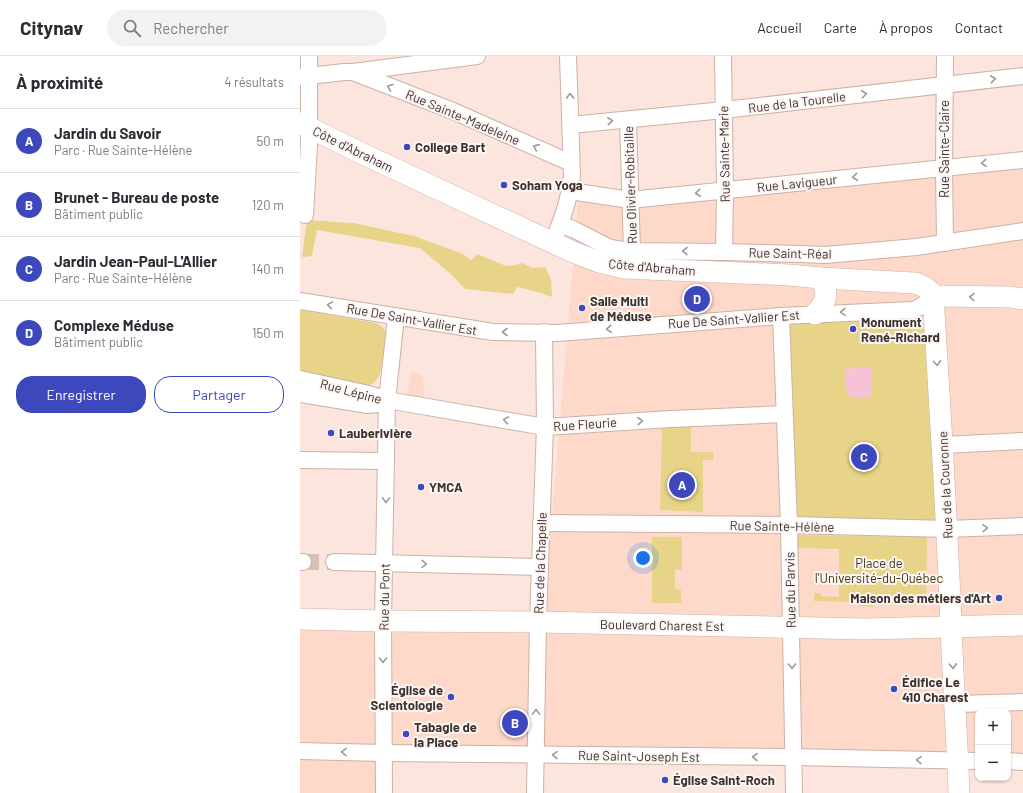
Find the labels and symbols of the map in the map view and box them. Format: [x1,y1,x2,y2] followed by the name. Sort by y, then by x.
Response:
[990,75,996,84] one-way arrow
[386,83,393,91] one-way arrow
[403,86,523,148] street label: Rue Sainte-Madeleine
[747,88,847,116] street label: Rue de la Tourelle
[861,90,867,99] one-way arrow
[566,93,574,99] one-way arrow
[936,100,952,198] street label: Rue Sainte-Claire
[715,106,733,202] street label: Rue Sainte-Marie
[607,117,613,126] one-way arrow
[310,123,396,175] street label: Côte d'Abraham
[620,126,640,244] street label: Rue Olivier-Robitaille
[415,139,485,155] place label: College Bart
[402,142,412,152] marker: College Bart
[532,144,539,152] one-way arrow
[981,159,987,168] one-way arrow
[756,171,838,195] street label: Rue Lavigueur
[852,172,858,181] one-way arrow
[512,177,583,193] place label: Soham Yoga
[499,180,509,190] marker: Soham Yoga
[695,189,701,198] one-way arrow
[748,244,832,262] street label: Rue Saint-Réal
[682,247,688,256] one-way arrow
[608,255,696,279] street label: Côte d'Abraham
[684,284,710,314] pin: D
[969,292,975,301] one-way arrow
[590,293,652,324] place label: Salle Multi de Méduse
[345,300,479,338] street label: Rue De Saint-Vallier Est
[327,301,333,310] one-way arrow
[577,303,587,313] marker: Salle Multi de Méduse
[667,306,801,332] street label: Rue De Saint-Vallier Est
[840,308,846,317] one-way arrow
[861,314,940,345] place label: Monument René-Richard
[606,324,612,333] one-way arrow
[848,324,858,334] marker: Monument René-Richard
[502,328,508,336] one-way arrow
[933,360,942,366] one-way arrow
[318,375,384,407] street label: Rue Lépine
[553,414,617,434] street label: Rue Fleurie
[637,416,643,425] one-way arrow
[503,417,510,425] one-way arrow
[339,425,412,441] place label: Lauberivière
[326,428,336,438] marker: Lauberivière
[934,431,956,539] street label: Rue de la Couronne
[851,442,877,472] pin: C
[669,470,695,500] pin: A
[429,479,463,495] place label: YMCA
[416,482,426,492] marker: YMCA
[381,497,390,503] one-way arrow
[530,512,550,614] street label: Rue de la Chapelle
[729,517,835,535] street label: Rue Sainte-Hélène
[982,523,988,532] one-way arrow
[633,548,653,568] your location
[781,552,799,628] street label: Rue du Parvis
[815,555,943,586] park label: Place de l'Université-du-Québec
[421,560,427,568] one-way arrow
[375,563,393,631] street label: Rue du Pont
[850,590,991,606] place label: Maison des métiers d'Art
[994,593,1004,603] marker: Maison des métiers d'Art
[600,616,724,634] street label: Boulevard Charest Est
[379,657,387,663] one-way arrow
[788,663,796,669] one-way arrow
[949,663,957,669] one-way arrow
[902,674,968,705] place label: Édifice Le 410 Charest
[371,682,443,713] place label: Église de Scientologie
[889,684,899,694] marker: Édifice Le 410 Charest
[446,692,456,702] marker: Église de Scientologie
[502,708,528,738] pin: B
[532,709,541,715] one-way arrow
[414,719,477,750] place label: Tabagie de la Place
[401,729,411,739] marker: Tabagie de la Place
[578,747,700,765] street label: Rue Saint-Joseph Est
[341,748,347,756] one-way arrow
[552,751,558,759] one-way arrow
[752,753,758,761] one-way arrow
[916,756,922,764] one-way arrow
[673,772,775,788] place label: Église Saint-Roch
[660,775,670,785] marker: Église Saint-Roch

